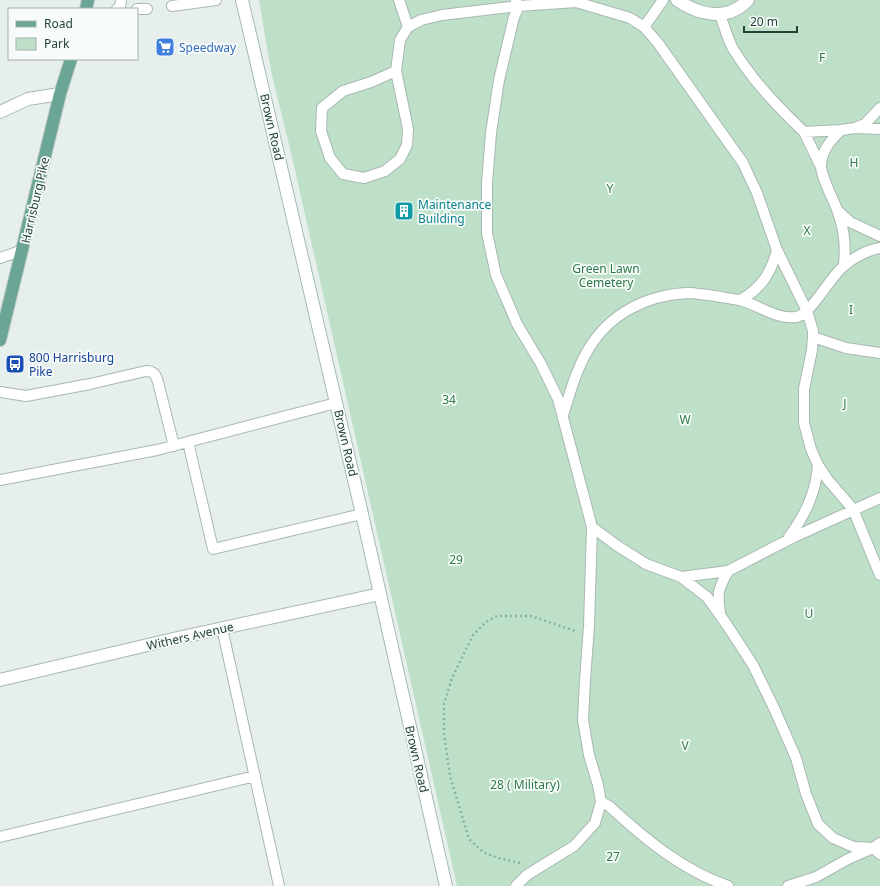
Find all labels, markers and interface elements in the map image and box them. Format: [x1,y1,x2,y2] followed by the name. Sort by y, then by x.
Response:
[8,8,138,60] legend
[744,8,797,34] scale bar
[750,13,778,30] text: 20 m
[44,15,73,32] text: Road
[44,35,70,52] text: Park
[154,36,176,58] supermarket icon: Speedway
[179,39,237,56] place label: Speedway
[819,49,825,66] park label: F
[256,92,288,162] street label: Brown Road
[850,154,858,171] park label: H
[17,155,53,245] street label: Harrisburg Pike
[607,180,614,197] park label: Y
[418,196,492,227] place label: Maintenance Building
[393,200,415,222] building icon: Maintenance Building
[803,222,811,239] park label: X
[572,260,640,291] park label: Green Lawn Cemetery
[849,301,853,318] park label: I
[29,349,114,380] place label: 800 Harrisburg Pike
[4,353,26,375] bus stop icon: 800 Harrisburg Pike
[442,391,456,408] park label: 34
[842,395,847,412] park label: J
[330,408,362,478] street label: Brown Road
[679,411,691,428] park label: W
[449,551,463,568] park label: 29
[805,605,813,622] park label: U
[145,618,235,654] street label: Withers Avenue
[401,724,433,794] street label: Brown Road
[681,737,689,754] park label: V
[490,776,560,793] park label: 28 ( Military)
[606,848,620,865] park label: 27

